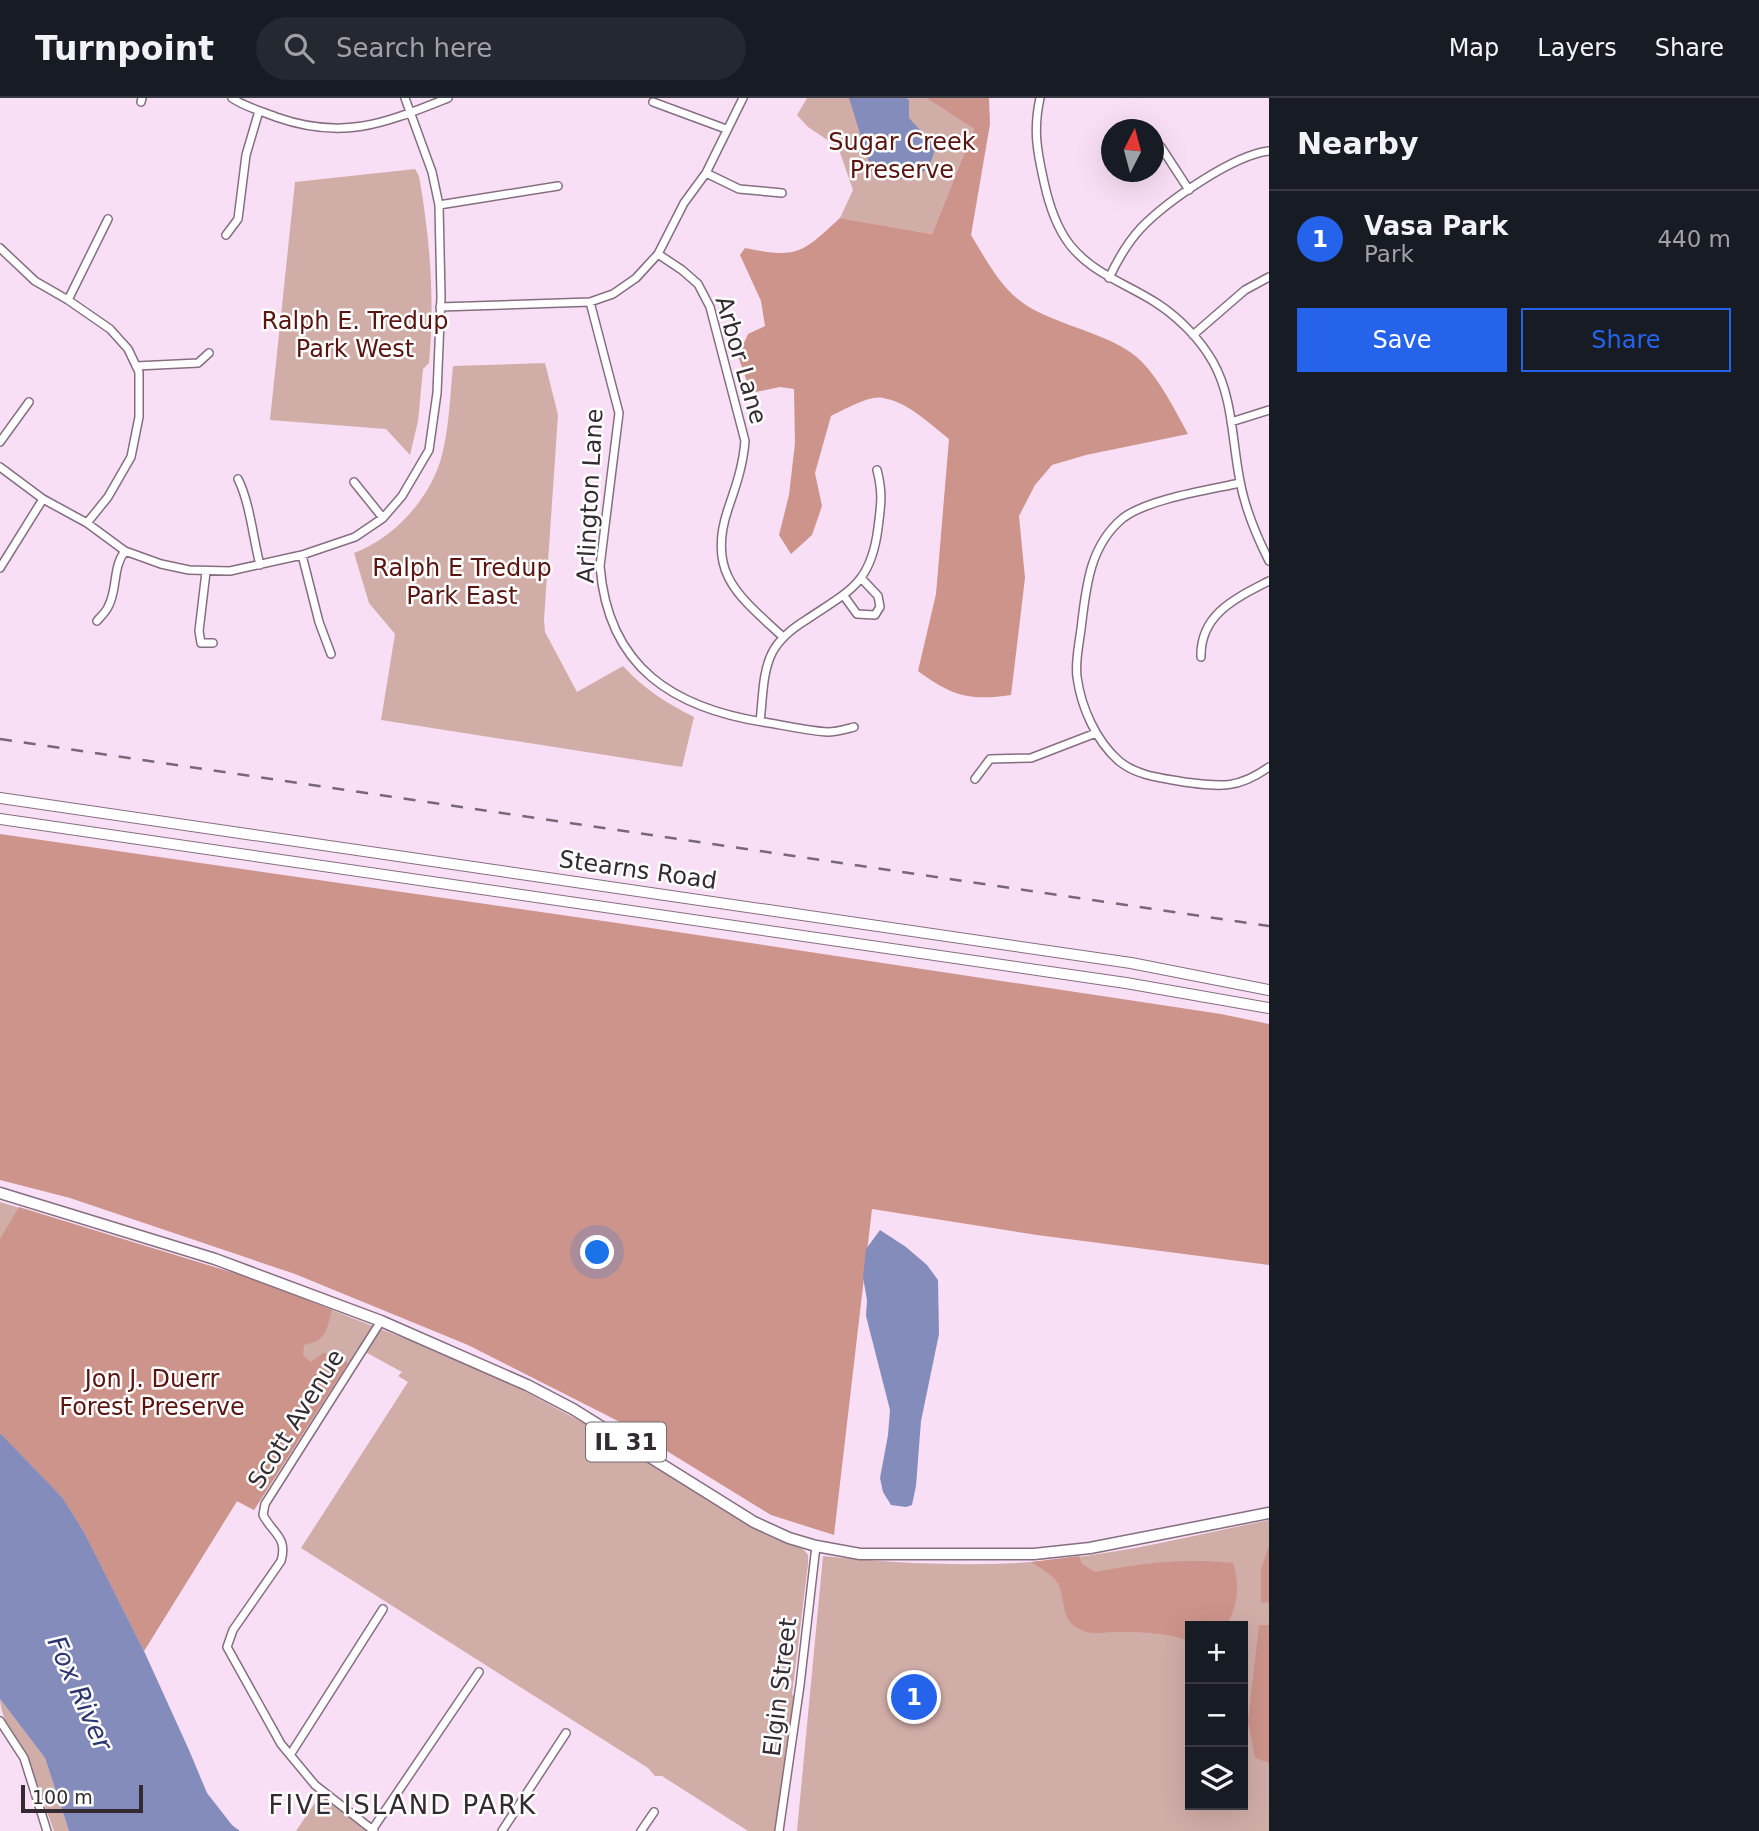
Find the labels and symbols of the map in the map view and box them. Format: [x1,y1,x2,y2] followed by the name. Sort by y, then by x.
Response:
[1101,119,1164,182] north arrow
[828,128,976,184] park label: Sugar Creek Preserve
[709,293,773,427] street label: Arbor Lane
[262,307,448,363] park label: Ralph E. Tredup Park West
[571,408,609,584] street label: Arlington Lane
[372,554,552,610] park label: Ralph E Tredup Park East
[557,845,719,895] street label: Stearns Road
[580,1235,614,1269] your location
[242,1344,350,1494] street label: Scott Avenue
[59,1365,245,1421] park label: Jon J. Duerr Forest Preserve
[586,1422,666,1462] road number: IL 31
[758,1616,802,1758] street label: Elgin Street
[42,1631,119,1757] water label: Fox River
[891,1671,937,1723] pin: 1
[21,1782,144,1814] scale bar
[269,1790,537,1820] district label: FIVE ISLAND PARK

